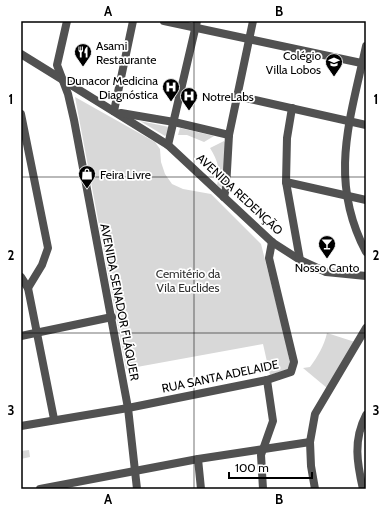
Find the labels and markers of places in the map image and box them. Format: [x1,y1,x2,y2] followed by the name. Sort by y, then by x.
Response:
[96,38,156,67] place label: Asami Restaurante
[73,42,93,67] restaurant icon: Asami Restaurante
[266,48,321,77] place label: Colégio Villa Lobos
[324,52,344,77] school or university icon: Colégio Villa Lobos
[67,73,158,102] place label: Dunacor Medicina Diagnóstica
[161,77,181,102] hospital icon: Dunacor Medicina Diagnóstica
[179,86,199,111] hospital icon: NotreLabs
[202,89,254,104] place label: NotreLabs
[77,164,97,189] shop icon: Feira Livre
[100,167,151,182] place label: Feira Livre
[317,234,337,259] bar icon: Nosso Canto
[295,260,360,275] place label: Nosso Canto

